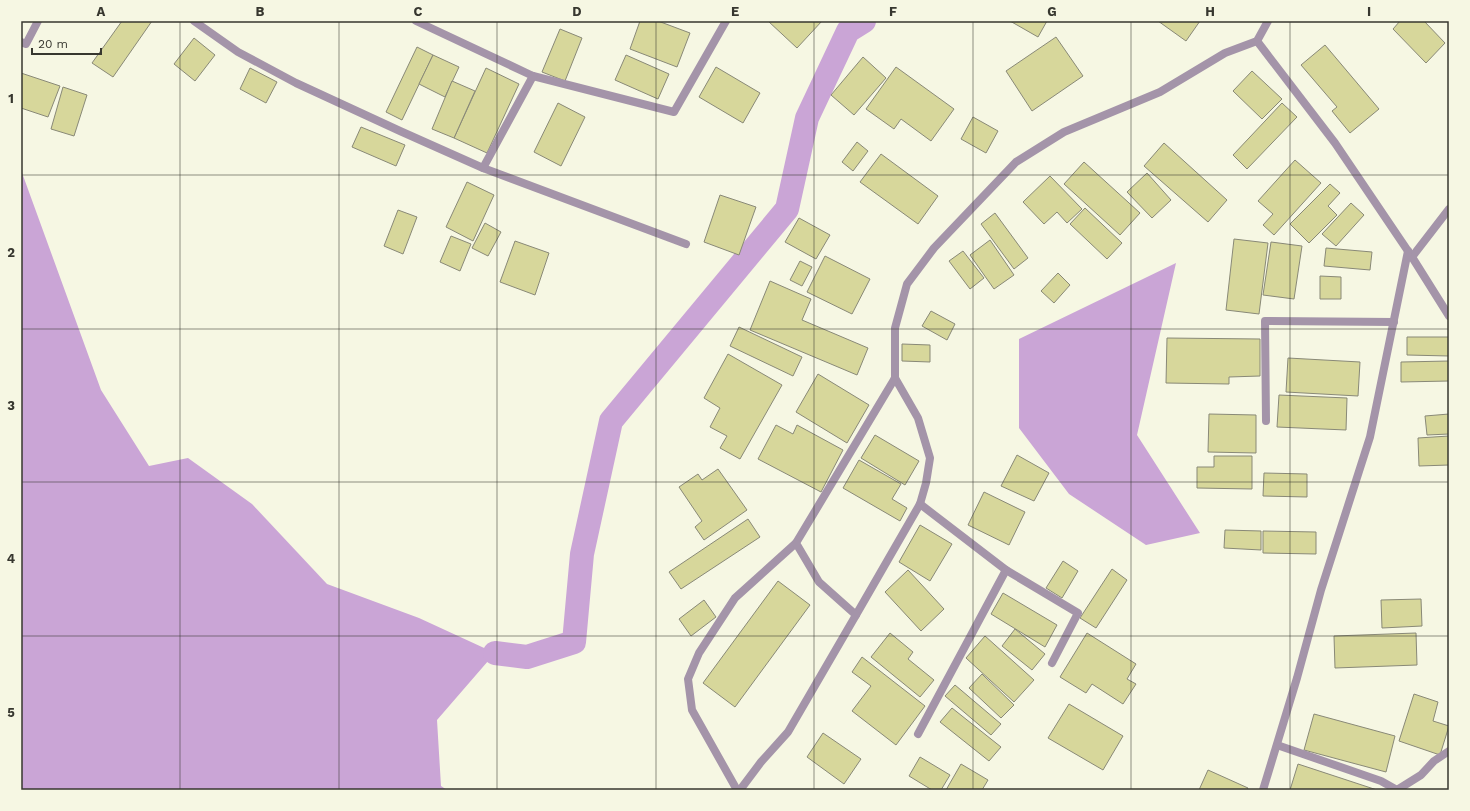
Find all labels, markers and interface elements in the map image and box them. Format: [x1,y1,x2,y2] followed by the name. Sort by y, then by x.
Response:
[97,4,106,19] text: A
[256,4,265,19] text: B
[414,4,423,19] text: C
[572,4,582,19] text: D
[731,4,739,19] text: E
[889,4,897,19] text: F
[1047,4,1057,19] text: G
[1205,4,1215,19] text: H
[1367,4,1371,19] text: I
[32,30,101,56] scale bar
[38,37,68,51] text: 20 m
[8,91,14,106] text: 1
[7,245,15,260] text: 2
[7,398,15,413] text: 3
[7,551,16,566] text: 4
[7,705,15,720] text: 5

